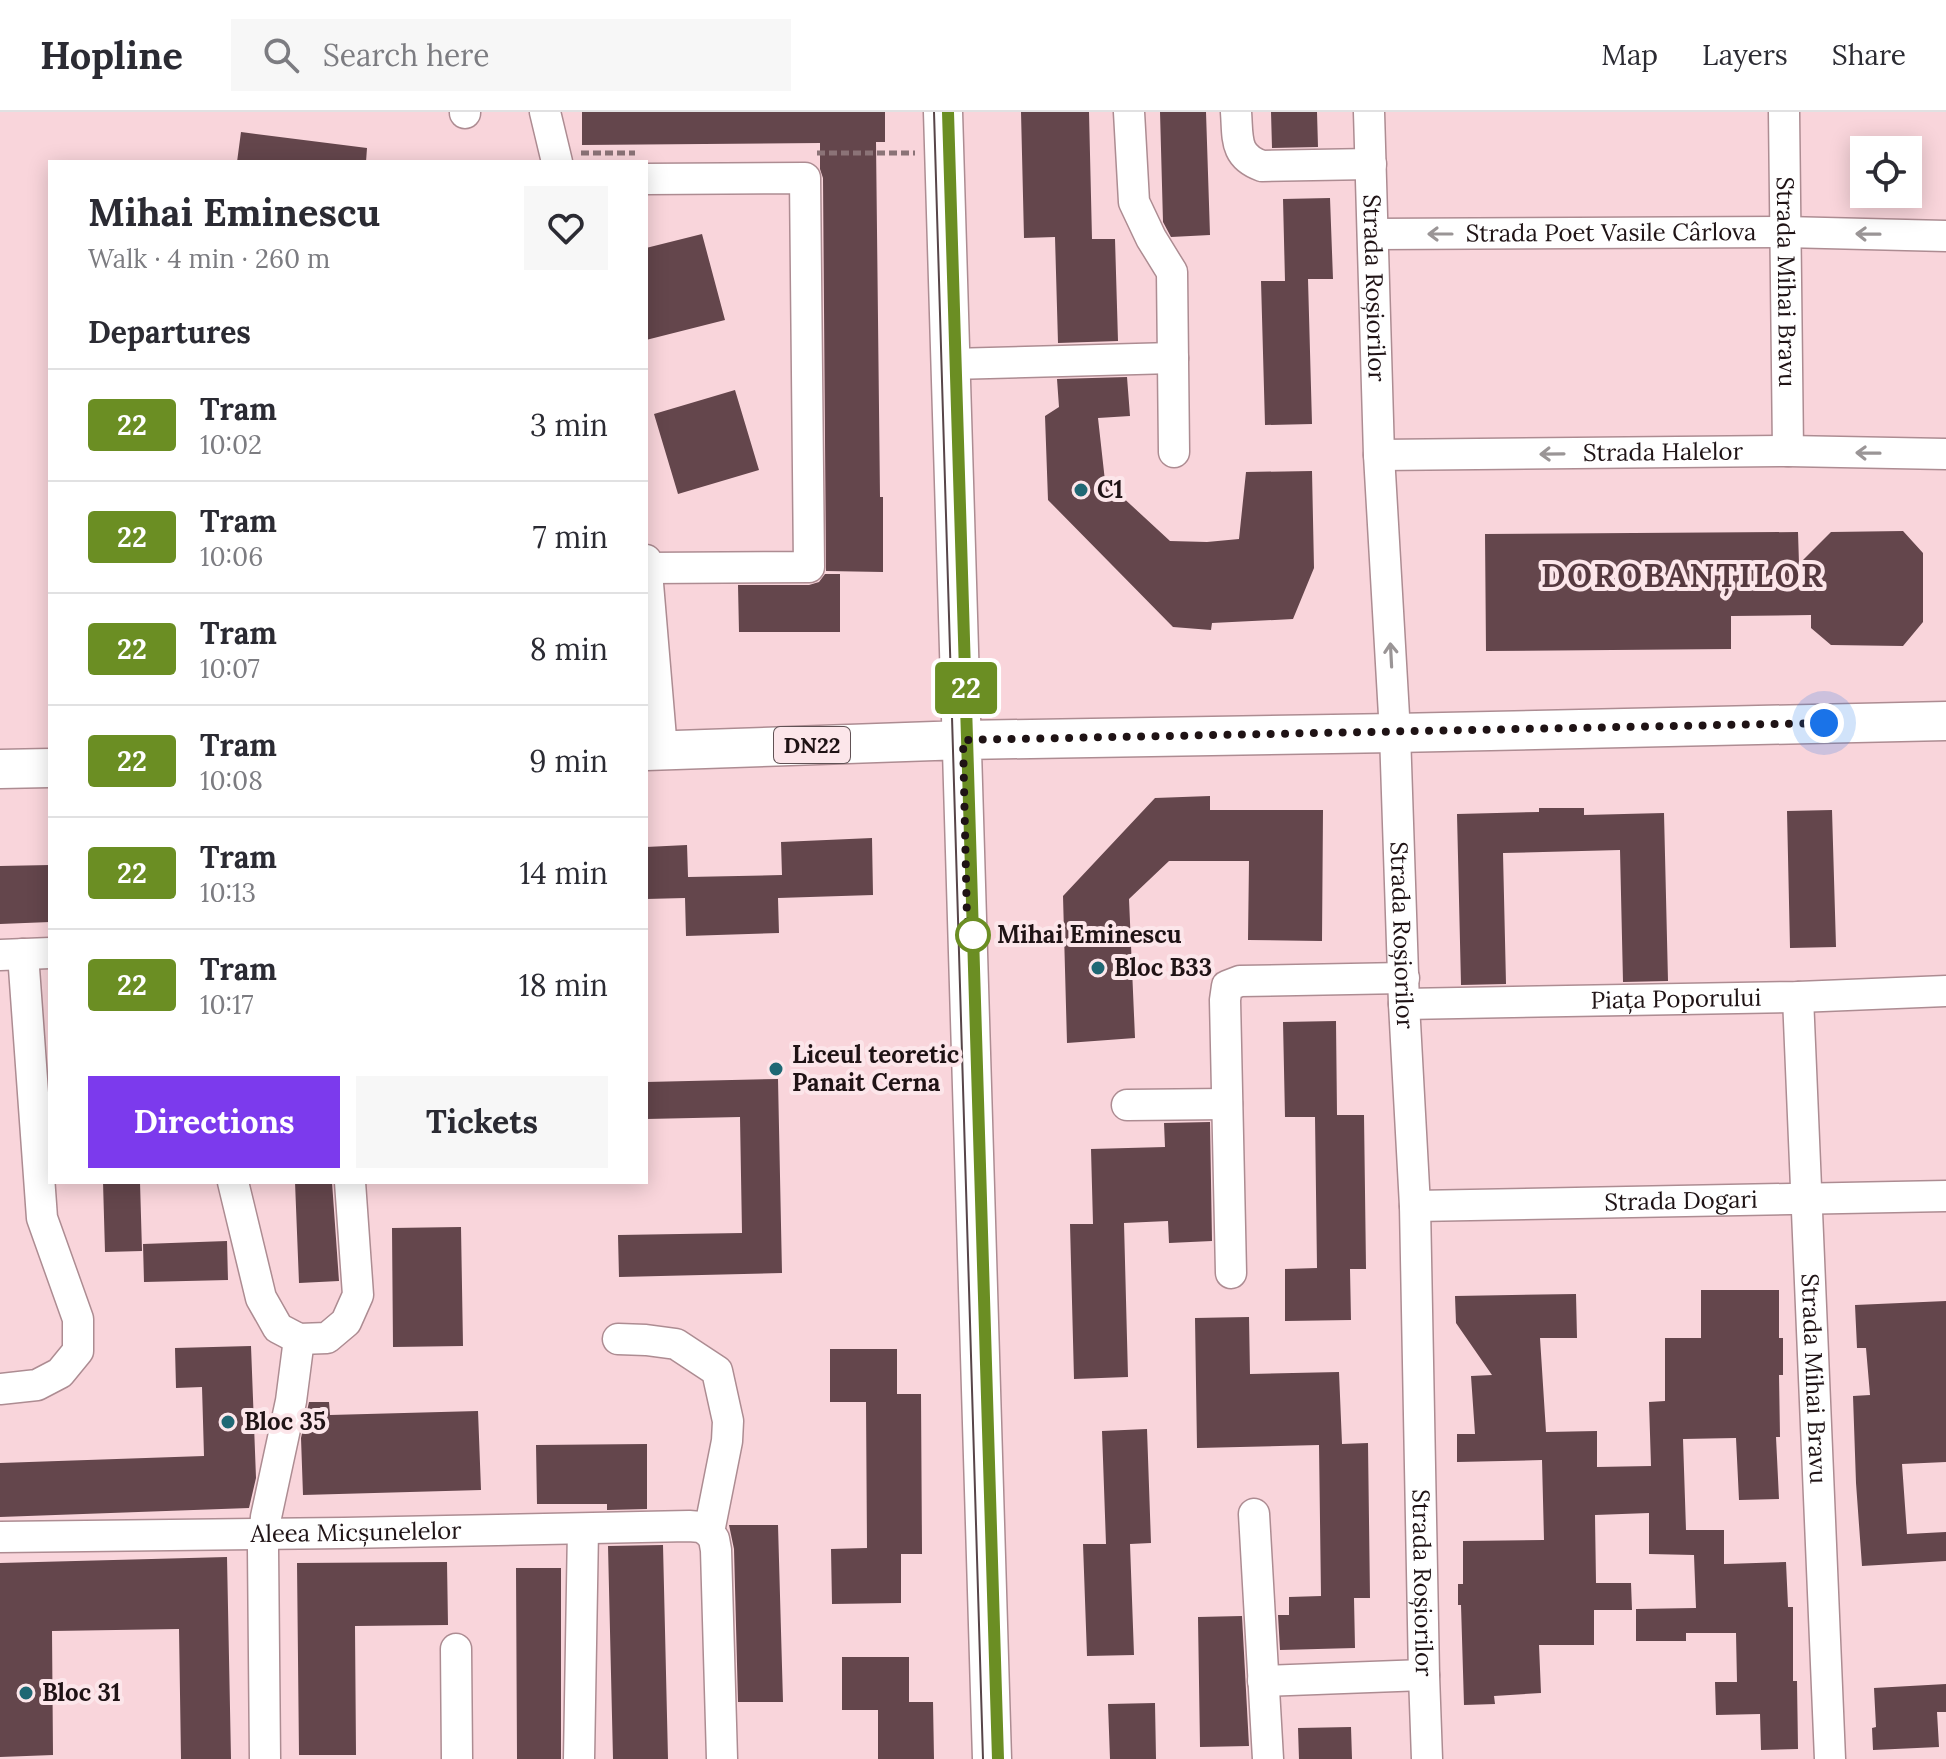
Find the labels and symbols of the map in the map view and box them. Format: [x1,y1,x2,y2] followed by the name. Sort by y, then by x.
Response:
[1770,176,1803,388] street label: Strada Mihai Bravu
[1356,194,1393,383] street label: Strada Roșiorilor
[1466,216,1756,249] street label: Strada Poet Vasile Cârlova
[1427,226,1454,242] one-way arrow
[1855,226,1882,242] one-way arrow
[1583,435,1744,468] street label: Strada Halelor
[1855,445,1882,461] one-way arrow
[1539,446,1566,461] one-way arrow
[1097,474,1123,505] place label: C1
[1072,481,1090,499] marker: C1
[1541,555,1825,597] district label: DOROBANȚILOR
[1383,642,1398,669] one-way arrow
[930,662,1002,714] line badge: 22
[1804,703,1844,743] your location
[774,727,850,763] road number: DN22
[1384,841,1421,1030] street label: Strada Roșiorilor
[956,918,990,952] marker: Mihai Eminescu
[997,919,1182,950] place label: Mihai Eminescu
[1114,952,1212,983] place label: Bloc B33
[1089,959,1107,977] marker: Bloc B33
[1590,982,1762,1016] street label: Piața Poporului
[792,1039,960,1098] place label: Liceul teoretic Panait Cerna
[767,1060,785,1078] marker: Liceul teoretic Panait Cerna
[1604,1184,1758,1217] street label: Strada Dogari
[1795,1273,1834,1485] street label: Strada Mihai Bravu
[244,1406,326,1437] place label: Bloc 35
[219,1413,237,1431] marker: Bloc 35
[1405,1489,1440,1677] street label: Strada Roșiorilor
[249,1515,462,1549] street label: Aleea Micșunelelor
[42,1677,121,1708] place label: Bloc 31
[17,1684,35,1702] marker: Bloc 31

